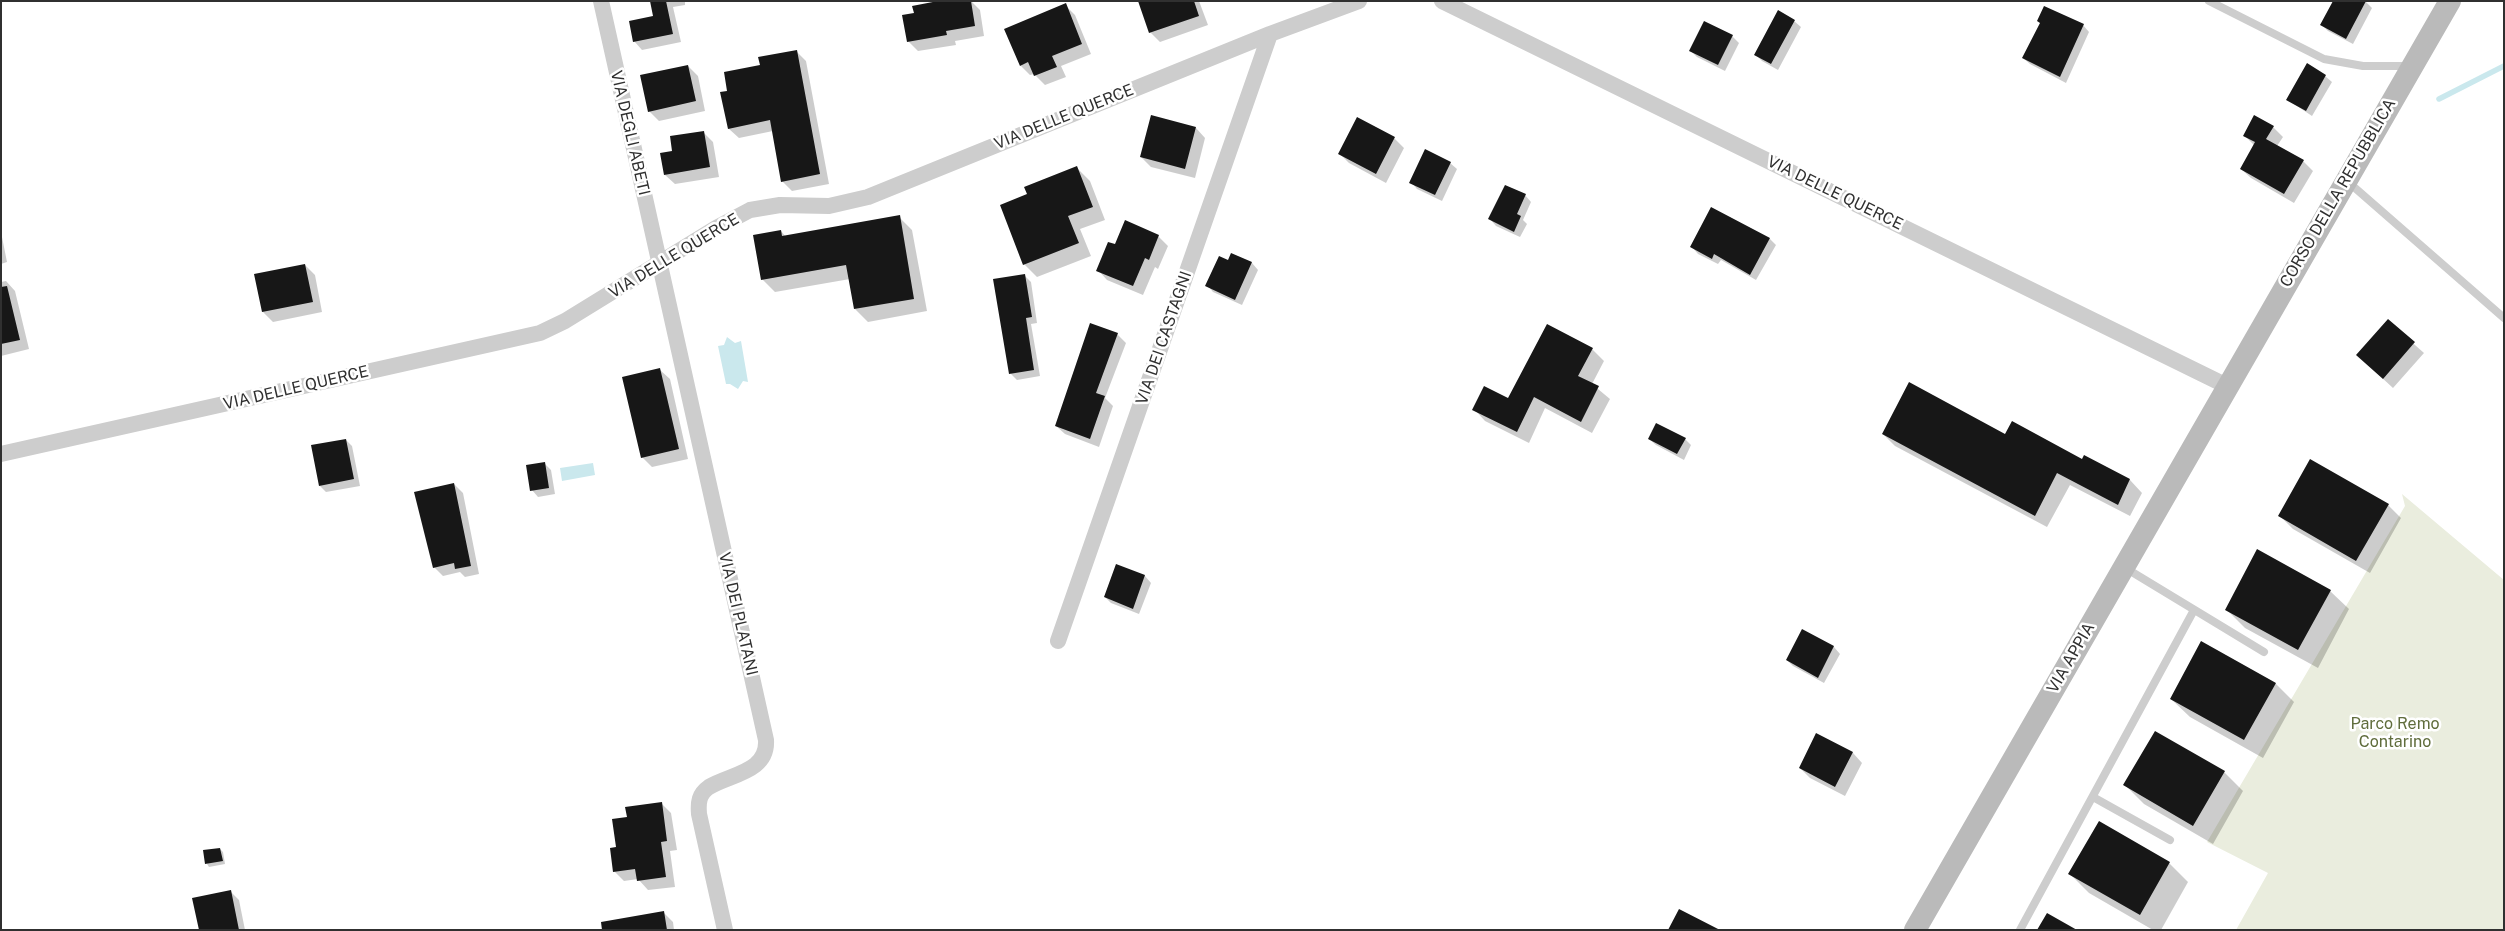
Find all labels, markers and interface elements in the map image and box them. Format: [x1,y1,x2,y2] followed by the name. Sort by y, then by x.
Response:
[606,69,654,197] street label: VIA DEGLI ABETI
[992,80,1136,154] street label: VIA DELLE QUERCE
[2276,95,2400,291] street label: CORSO DELLA REPUBBLICA
[1764,152,1906,234] street label: VIA DELLE QUERCE
[605,210,743,302] street label: VIA DELLE QUERCE
[1132,269,1196,407] street label: VIA DEI CASTAGNI
[221,362,371,414] street label: VIA DELLE QUERCE
[715,551,761,677] street label: VIA DEI PLATANI
[2043,619,2099,697] street label: VIA APPIA
[2350,714,2440,752] park label: Parco Remo Contarino

